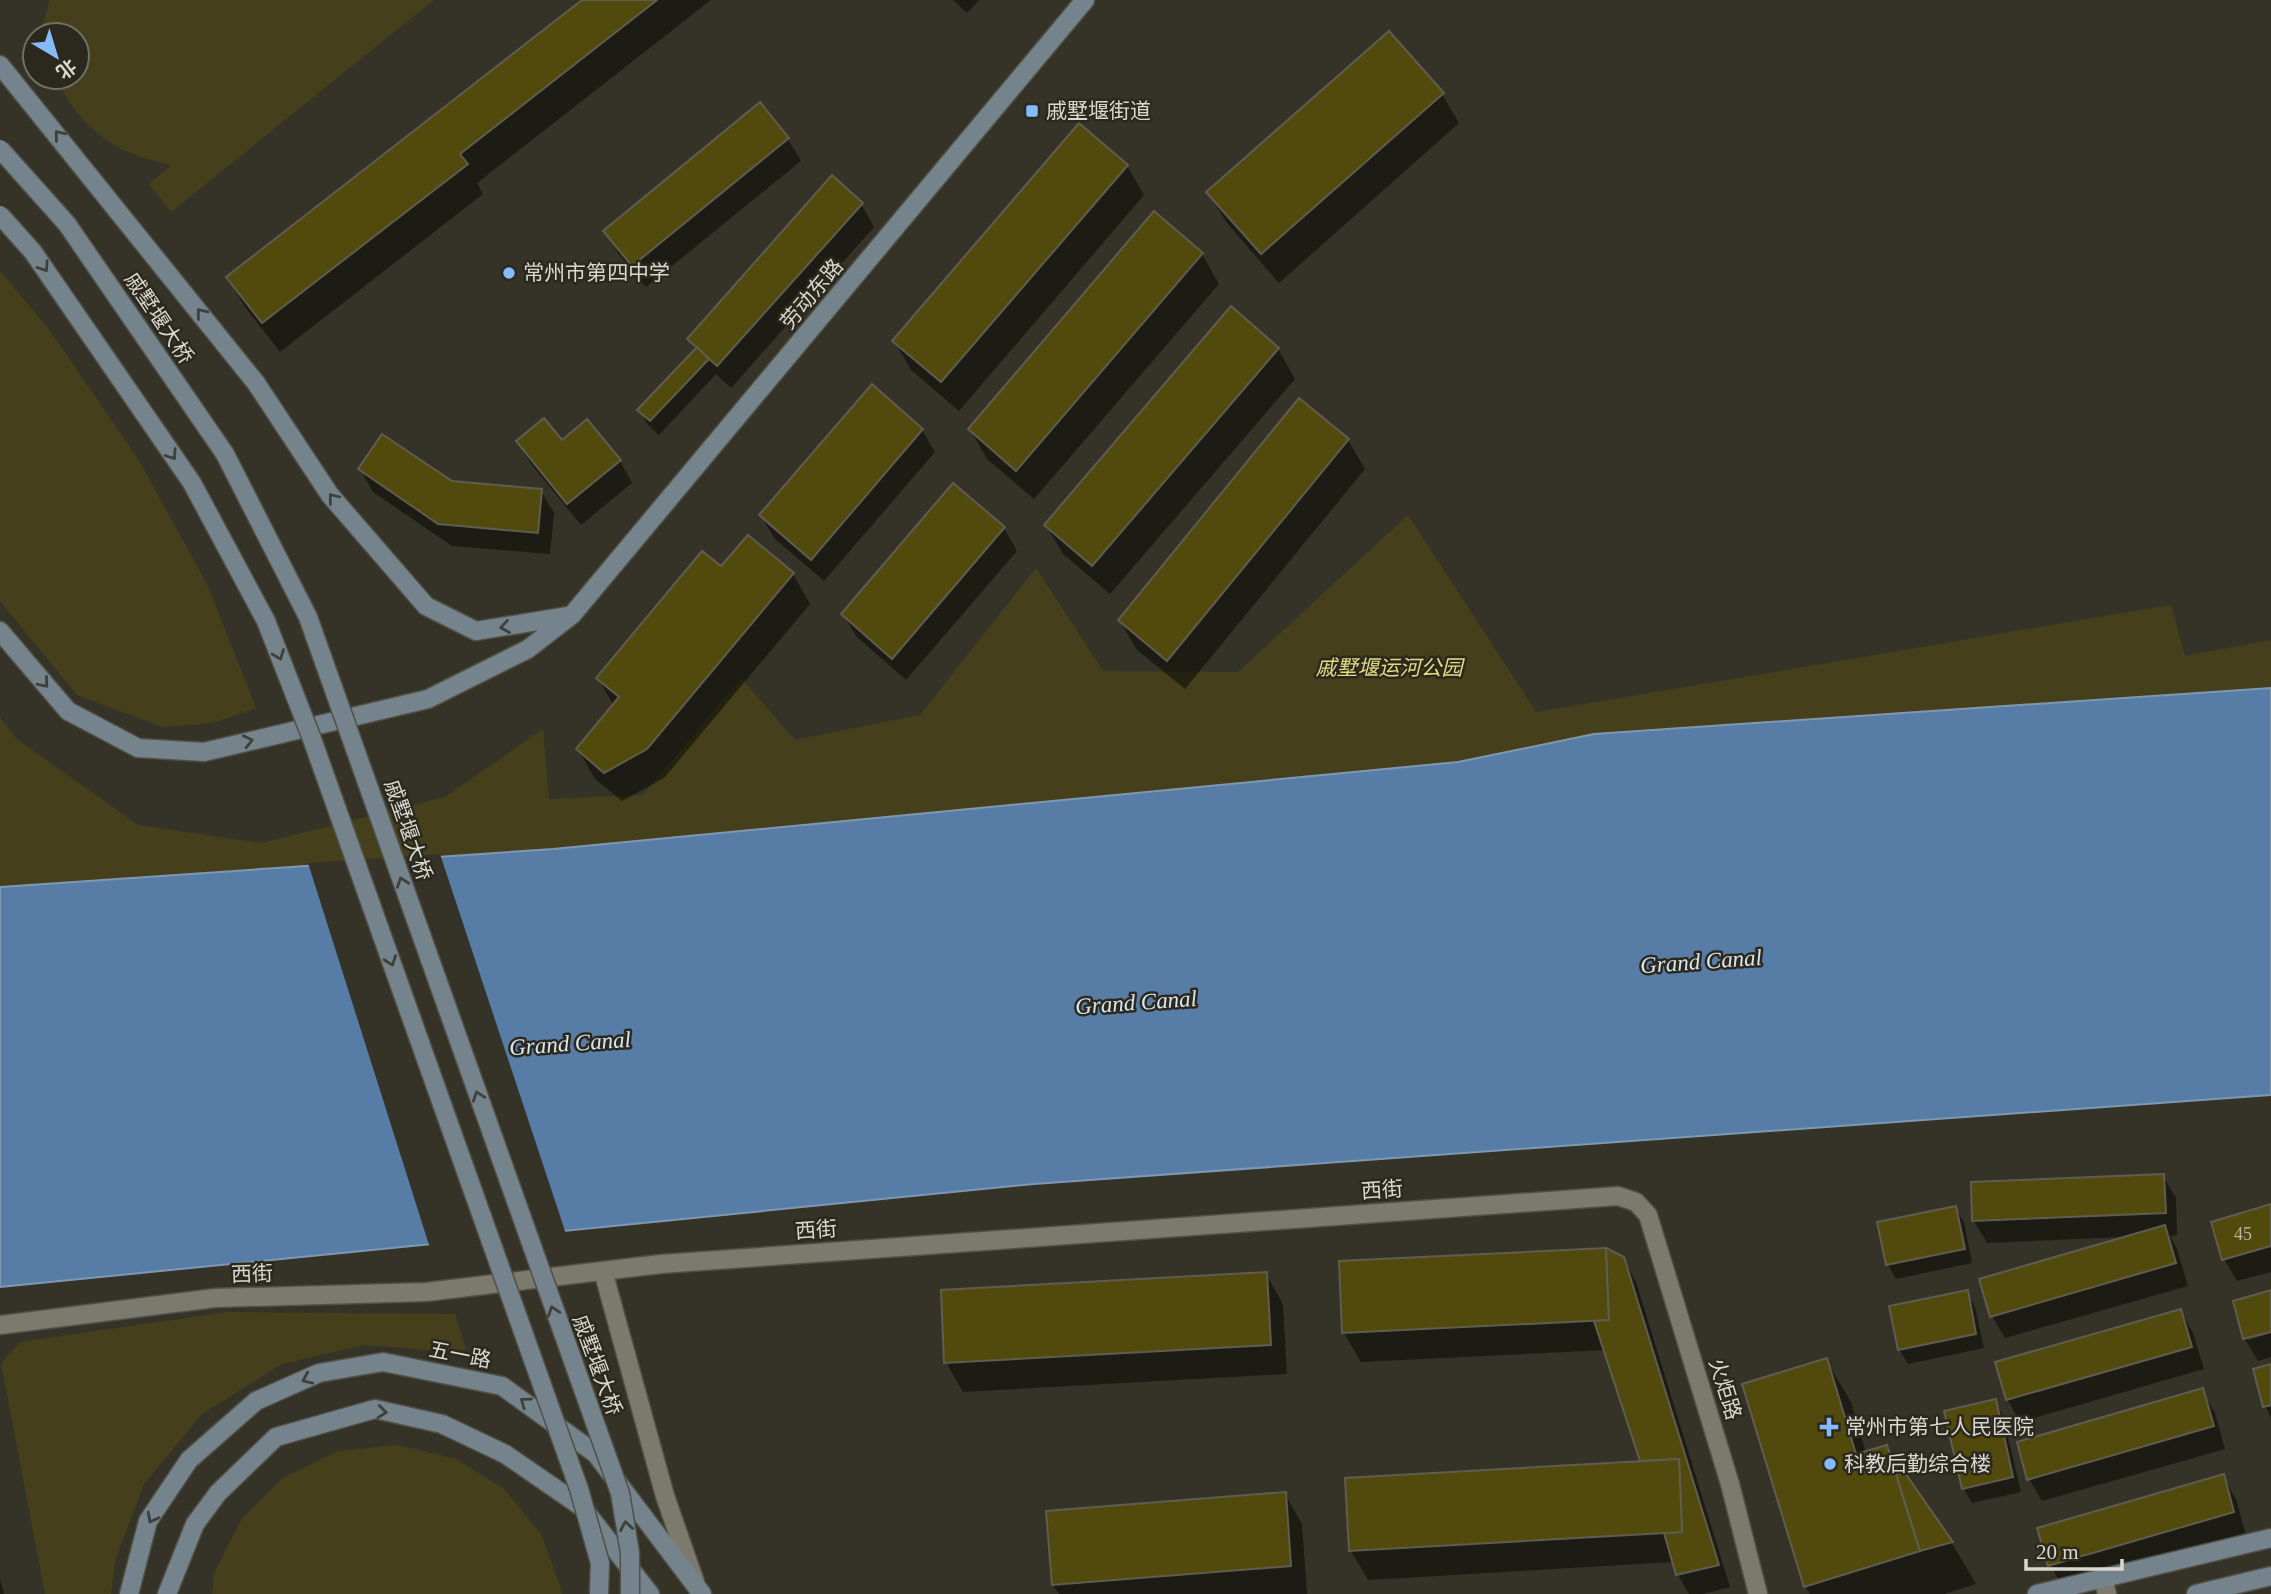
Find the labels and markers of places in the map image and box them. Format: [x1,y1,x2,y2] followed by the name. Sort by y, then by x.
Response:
[1046,99,1151,123] place label: 戚墅堰街道
[1024,103,1040,119] marker: 戚墅堰街道
[523,261,670,285] place label: 常州市第四中学
[501,265,517,281] marker: 常州市第四中学
[1845,1415,2034,1439] place label: 常州市第七人民医院
[1819,1417,1839,1437] marker: 常州市第七人民医院
[1844,1452,1991,1476] place label: 科教后勤综合楼
[1822,1456,1838,1472] marker: 科教后勤综合楼

